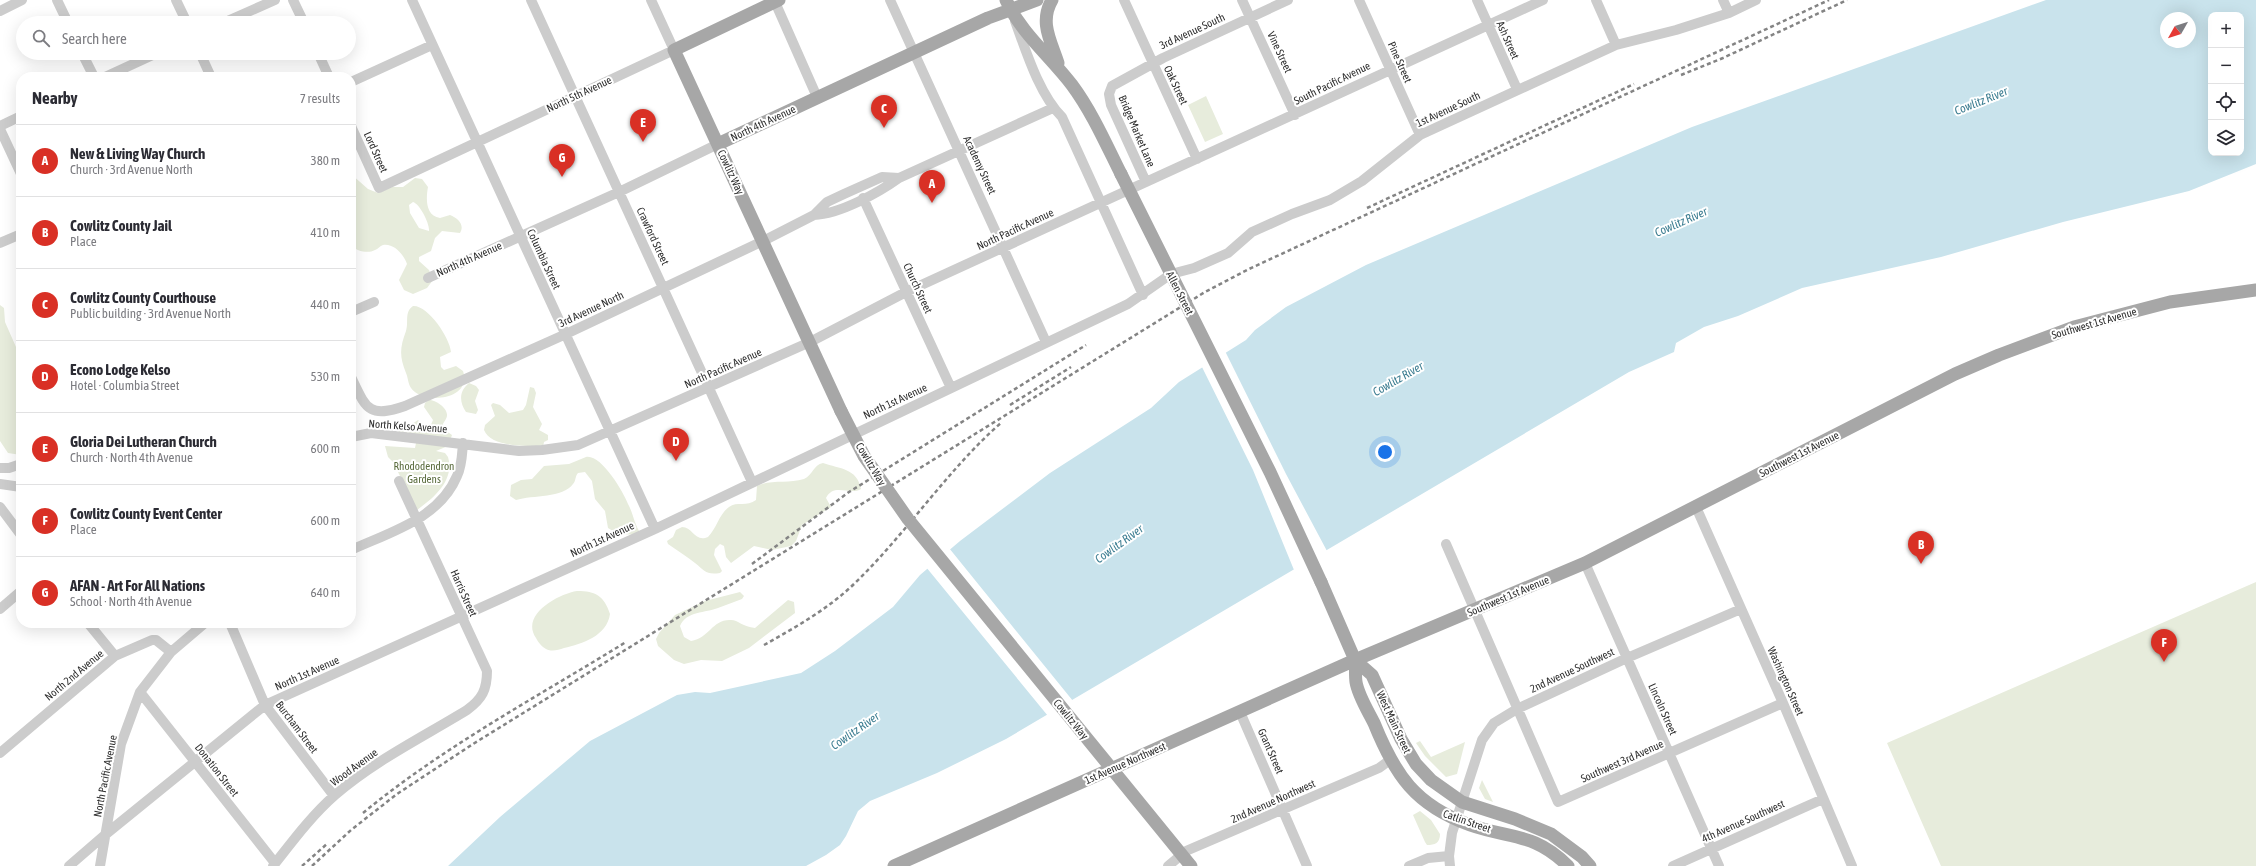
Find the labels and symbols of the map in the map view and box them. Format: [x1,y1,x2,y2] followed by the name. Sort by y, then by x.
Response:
[1157,11,1227,51] street label: 3rd Avenue South
[2160,12,2196,48] north arrow
[1494,19,1522,61] street label: Ash Street
[1265,30,1295,74] street label: Vine Street
[1386,40,1414,84] street label: Pine Street
[1292,59,1372,107] street label: South Pacific Avenue
[1162,63,1190,107] street label: Oak Street
[545,74,613,114] street label: North 5th Avenue
[1952,84,2010,118] water label: Cowlitz River
[1414,89,1482,129] street label: 1st Avenue South
[1116,93,1158,169] street label: Bridge Market Lane
[871,95,897,128] pin: C
[729,103,797,143] street label: North 4th Avenue
[630,109,656,142] pin: E
[362,130,390,174] street label: Lord Street
[961,134,999,196] street label: Academy Street
[549,144,575,177] pin: G
[715,148,747,197] street label: Cowlitz Way
[919,170,945,203] pin: A
[1653,204,1710,240] water label: Cowlitz River
[634,205,672,267] street label: Crawford Street
[975,206,1055,252] street label: North Pacific Avenue
[525,227,563,291] street label: Columbia Street
[434,239,504,279] street label: North 4th Avenue
[901,261,935,315] street label: Church Street
[1164,269,1196,317] street label: Allen Street
[557,289,625,329] street label: 3rd Avenue North
[2050,305,2138,341] street label: Southwest 1st Avenue
[683,346,763,390] street label: North Pacific Avenue
[1370,359,1426,399] water label: Cowlitz River
[861,381,929,421] street label: North 1st Avenue
[368,417,448,435] street label: North Kelso Avenue
[663,428,689,461] pin: D
[1757,429,1841,479] street label: Southwest 1st Avenue
[854,440,889,488] street label: Cowlitz Way
[1375,442,1395,462] your location
[394,460,454,485] park label: Rhododendron Gardens
[568,519,636,559] street label: North 1st Avenue
[1092,522,1146,566] water label: Cowlitz River
[1908,531,1934,564] pin: B
[448,568,480,618] street label: Harris Street
[1465,573,1551,619] street label: Southwest 1st Avenue
[2151,629,2177,662] pin: F
[1528,645,1616,695] street label: 2nd Avenue Southwest
[1766,645,1806,717] street label: Washington Street
[42,647,106,703] street label: North 2nd Avenue
[273,653,341,693] street label: North 1st Avenue
[1646,681,1680,737] street label: Lincoln Street
[1374,689,1414,755] street label: West Main Street
[1051,697,1091,742] street label: Cowlitz Way
[274,699,320,755] street label: Burcham Street
[828,709,882,753] water label: Cowlitz River
[1256,727,1286,775] street label: Grant Street
[91,734,119,818] street label: North Pacific Avenue
[1579,737,1665,785] street label: Southwest 3rd Avenue
[1083,740,1167,786] street label: 1st Avenue Northwest
[193,741,241,799] street label: Donation Street
[328,746,380,788] street label: Wood Avenue
[1229,777,1317,825] street label: 2nd Avenue Northwest
[1700,797,1786,845] street label: 4th Avenue Southwest
[1442,807,1492,835] street label: Catlin Street

